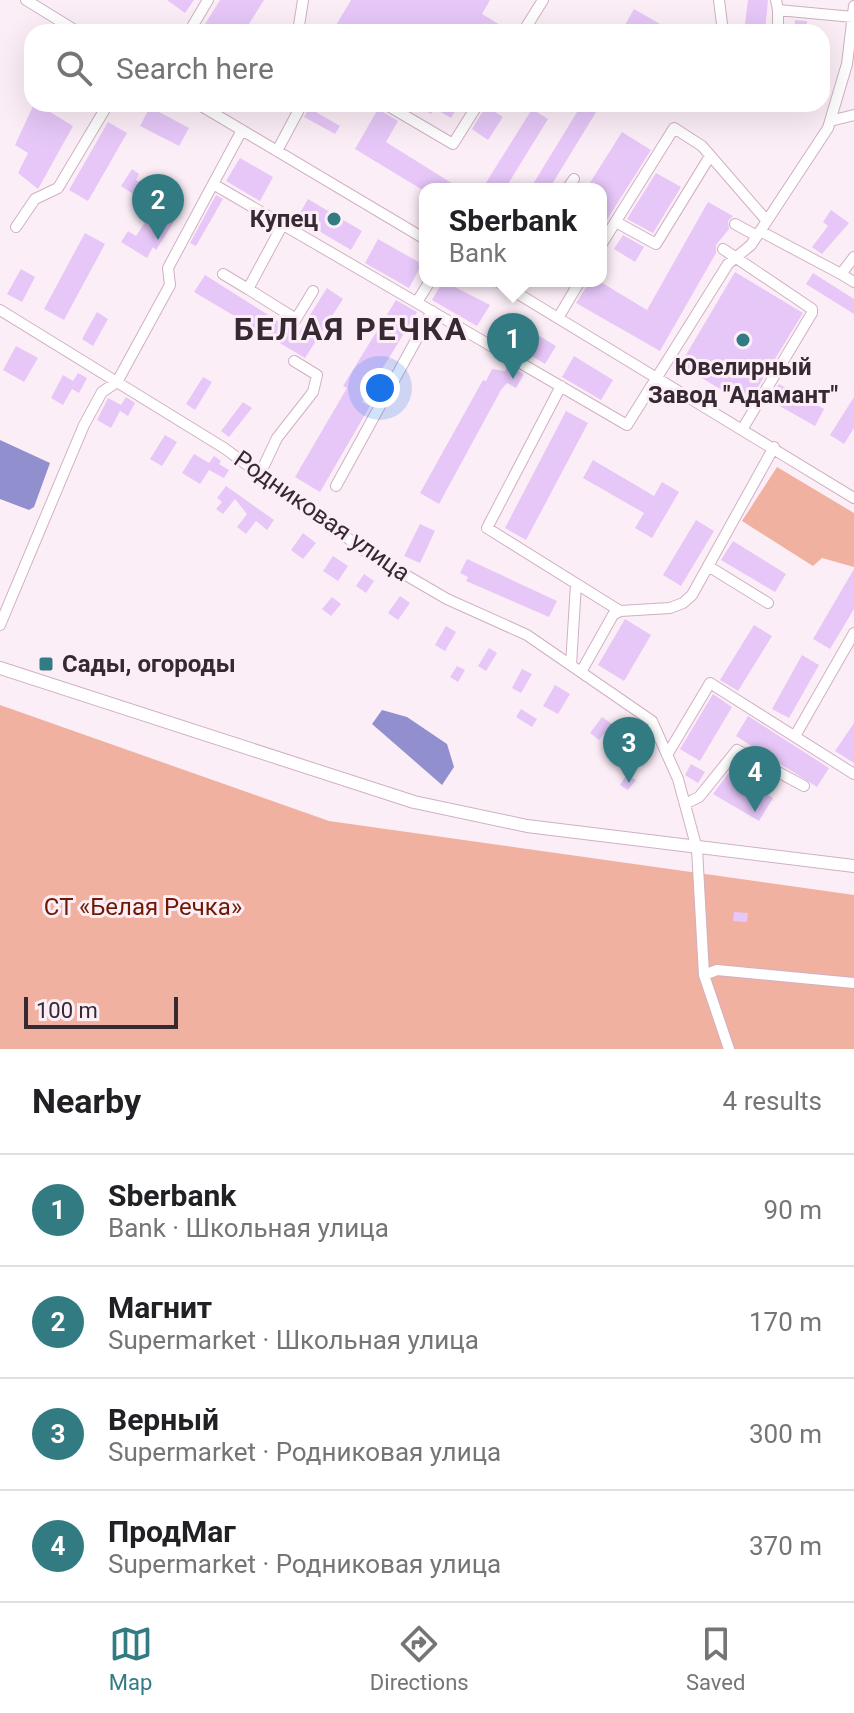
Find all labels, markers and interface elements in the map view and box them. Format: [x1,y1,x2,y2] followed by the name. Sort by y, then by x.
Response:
[24,24,830,112] search box
[52,46,96,90] icon: search
[116,51,274,86] text: Search here
[132,174,184,240] pin: 2
[419,183,607,287] popup
[449,203,577,238] text: Sberbank
[250,205,318,233] place label: Купец
[325,210,343,228] marker: Купец
[449,238,507,268] text: Bank
[234,310,468,348] district label: БЕЛАЯ РЕЧКА
[487,313,539,379] pin: 1
[734,331,752,349] marker: Ювелирный Завод "Адамант"
[648,353,838,409] place label: Ювелирный Завод "Адамант"
[360,368,400,408] your location
[229,445,415,587] street label: Родниковая улица
[62,650,236,678] place label: Сады, огороды
[37,655,55,673] marker: Сады, огороды
[603,717,655,783] pin: 3
[729,746,781,812] pin: 4
[44,893,242,921] park label: СТ «Белая Речка»
[24,993,178,1029] scale bar
[36,998,98,1023] text: 100 m
[32,1081,141,1121] text: Nearby
[723,1086,822,1116] text: 4 results
[108,1178,236,1213] text: Sberbank
[51,1195,65,1225] text: 1
[764,1195,822,1225] text: 90 m
[108,1213,389,1243] text: Bank · Школьная улица
[108,1290,212,1325] text: Магнит
[51,1307,65,1337] text: 2
[749,1307,822,1337] text: 170 m
[108,1325,479,1355] text: Supermarket · Школьная улица
[108,1402,219,1437] text: Верный
[51,1419,65,1449] text: 3
[749,1419,822,1449] text: 300 m
[108,1437,501,1467] text: Supermarket · Родниковая улица
[108,1514,236,1549] text: ПродМаг
[51,1531,65,1561] text: 4
[749,1531,822,1561] text: 370 m
[108,1549,501,1579] text: Supermarket · Родниковая улица
[109,1622,153,1695] tab: Map
[370,1622,469,1695] tab: Directions
[686,1622,745,1695] tab: Saved

